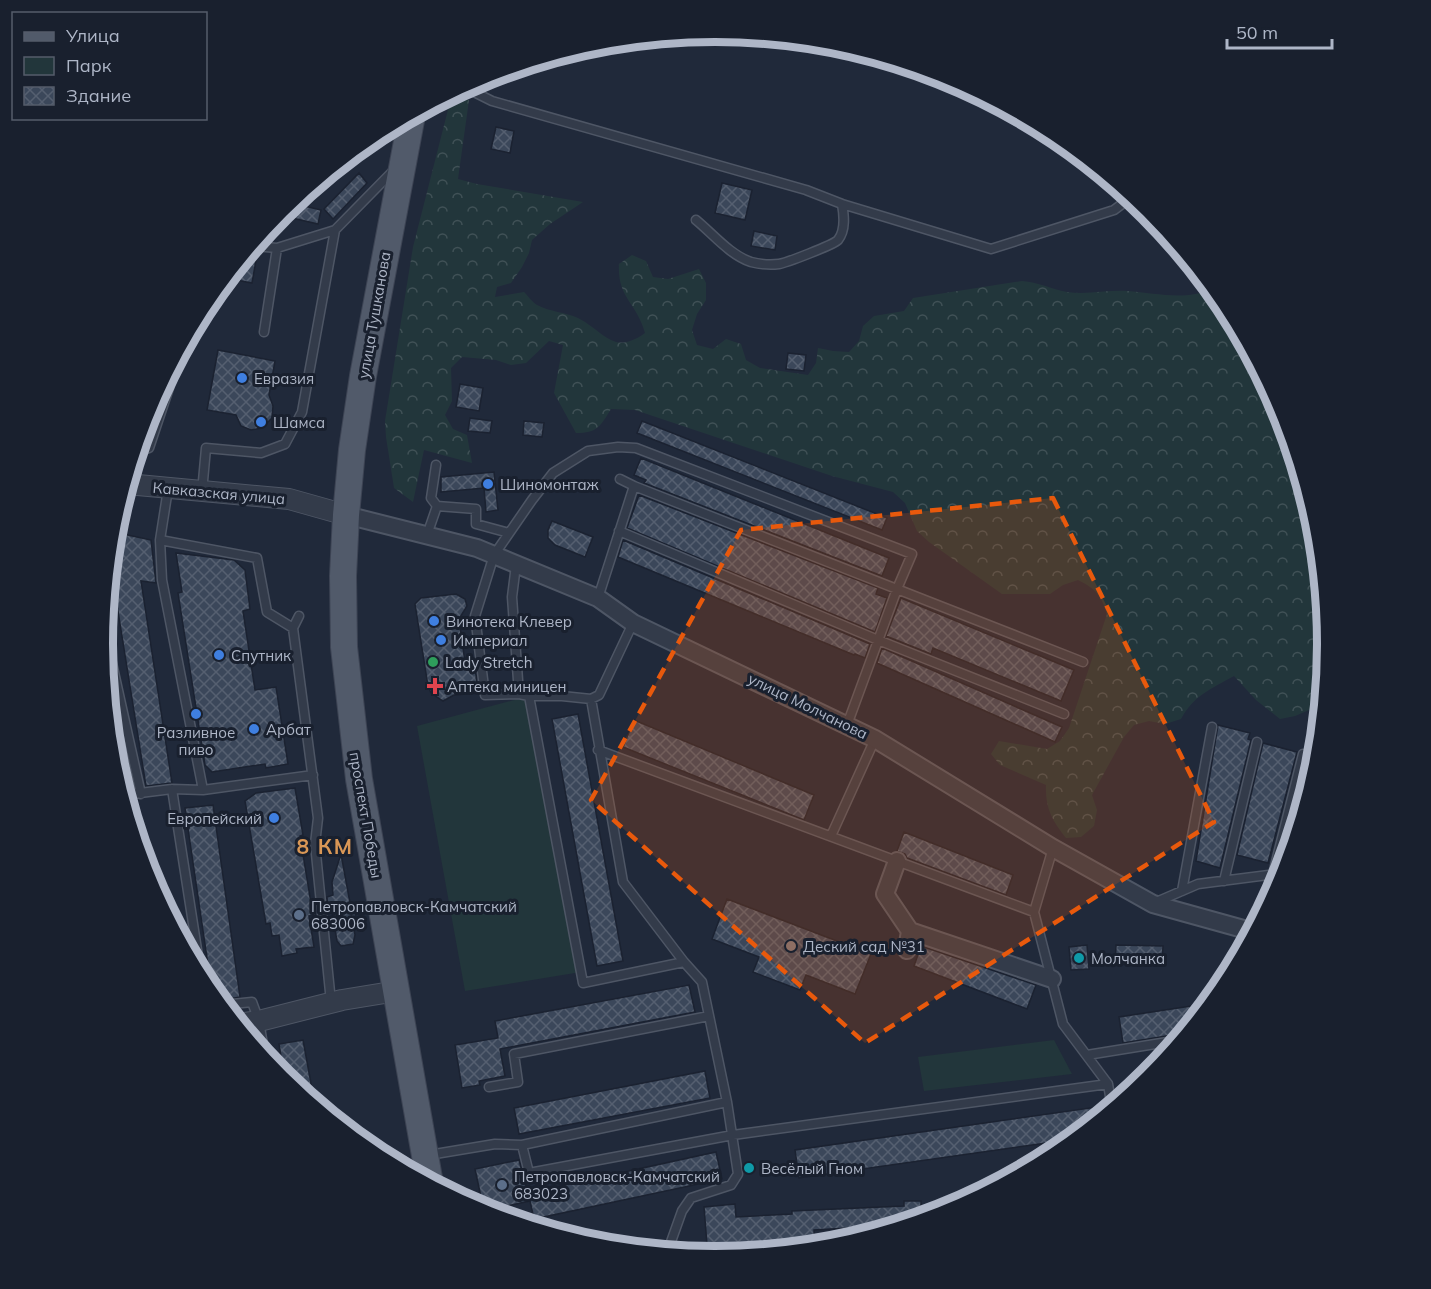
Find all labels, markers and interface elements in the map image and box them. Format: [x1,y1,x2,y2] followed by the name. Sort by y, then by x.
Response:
[12,12,207,120] legend
[1227,12,1332,50] scale bar
[1236,21,1278,44] text: 50 m
[65,24,120,47] text: Улица
[66,54,112,77] text: Парк
[66,84,131,107] text: Здание
[353,250,395,380] street label: улица Тушканова
[254,369,314,388] place label: Евразия
[235,371,249,385] marker: Евразия
[273,413,325,432] place label: Шамса
[254,415,268,429] marker: Шамса
[500,475,600,494] place label: Шиномонтаж
[481,477,495,491] marker: Шиномонтаж
[152,478,286,508] street label: Кавказская улица
[446,612,572,631] place label: Винотека Клевер
[427,614,441,628] marker: Винотека Клевер
[453,631,528,650] place label: Империал
[434,633,448,647] marker: Империал
[231,646,292,665] place label: Спутник
[212,648,226,662] marker: Спутник
[445,653,533,672] place label: Lady Stretch
[426,655,440,669] marker: Lady Stretch
[745,669,871,743] street label: улица Молчанова
[447,677,567,696] place label: Аптека миницен
[428,679,442,693] marker: Аптека миницен
[189,707,203,721] marker: Разливное пиво
[266,720,311,739] place label: Арбат
[247,722,261,736] marker: Арбат
[157,723,235,759] place label: Разливное пиво
[346,750,386,880] street label: проспект Победы
[167,809,262,828] place label: Европейский
[267,811,281,825] marker: Европейский
[296,833,354,859] district label: 8 КМ
[311,897,517,933] place label: Петропавловск-Камчатский 683006
[292,908,306,922] marker: Петропавловск-Камчатский 683006
[803,937,925,956] place label: Деский сад №31
[784,939,798,953] marker: Деский сад №31
[1091,949,1165,968] place label: Молчанка
[1072,951,1086,965] marker: Молчанка
[761,1159,863,1178] place label: Весёлый Гном
[742,1161,756,1175] marker: Весёлый Гном
[514,1167,720,1203] place label: Петропавловск-Камчатский 683023
[495,1178,509,1192] marker: Петропавловск-Камчатский 683023

